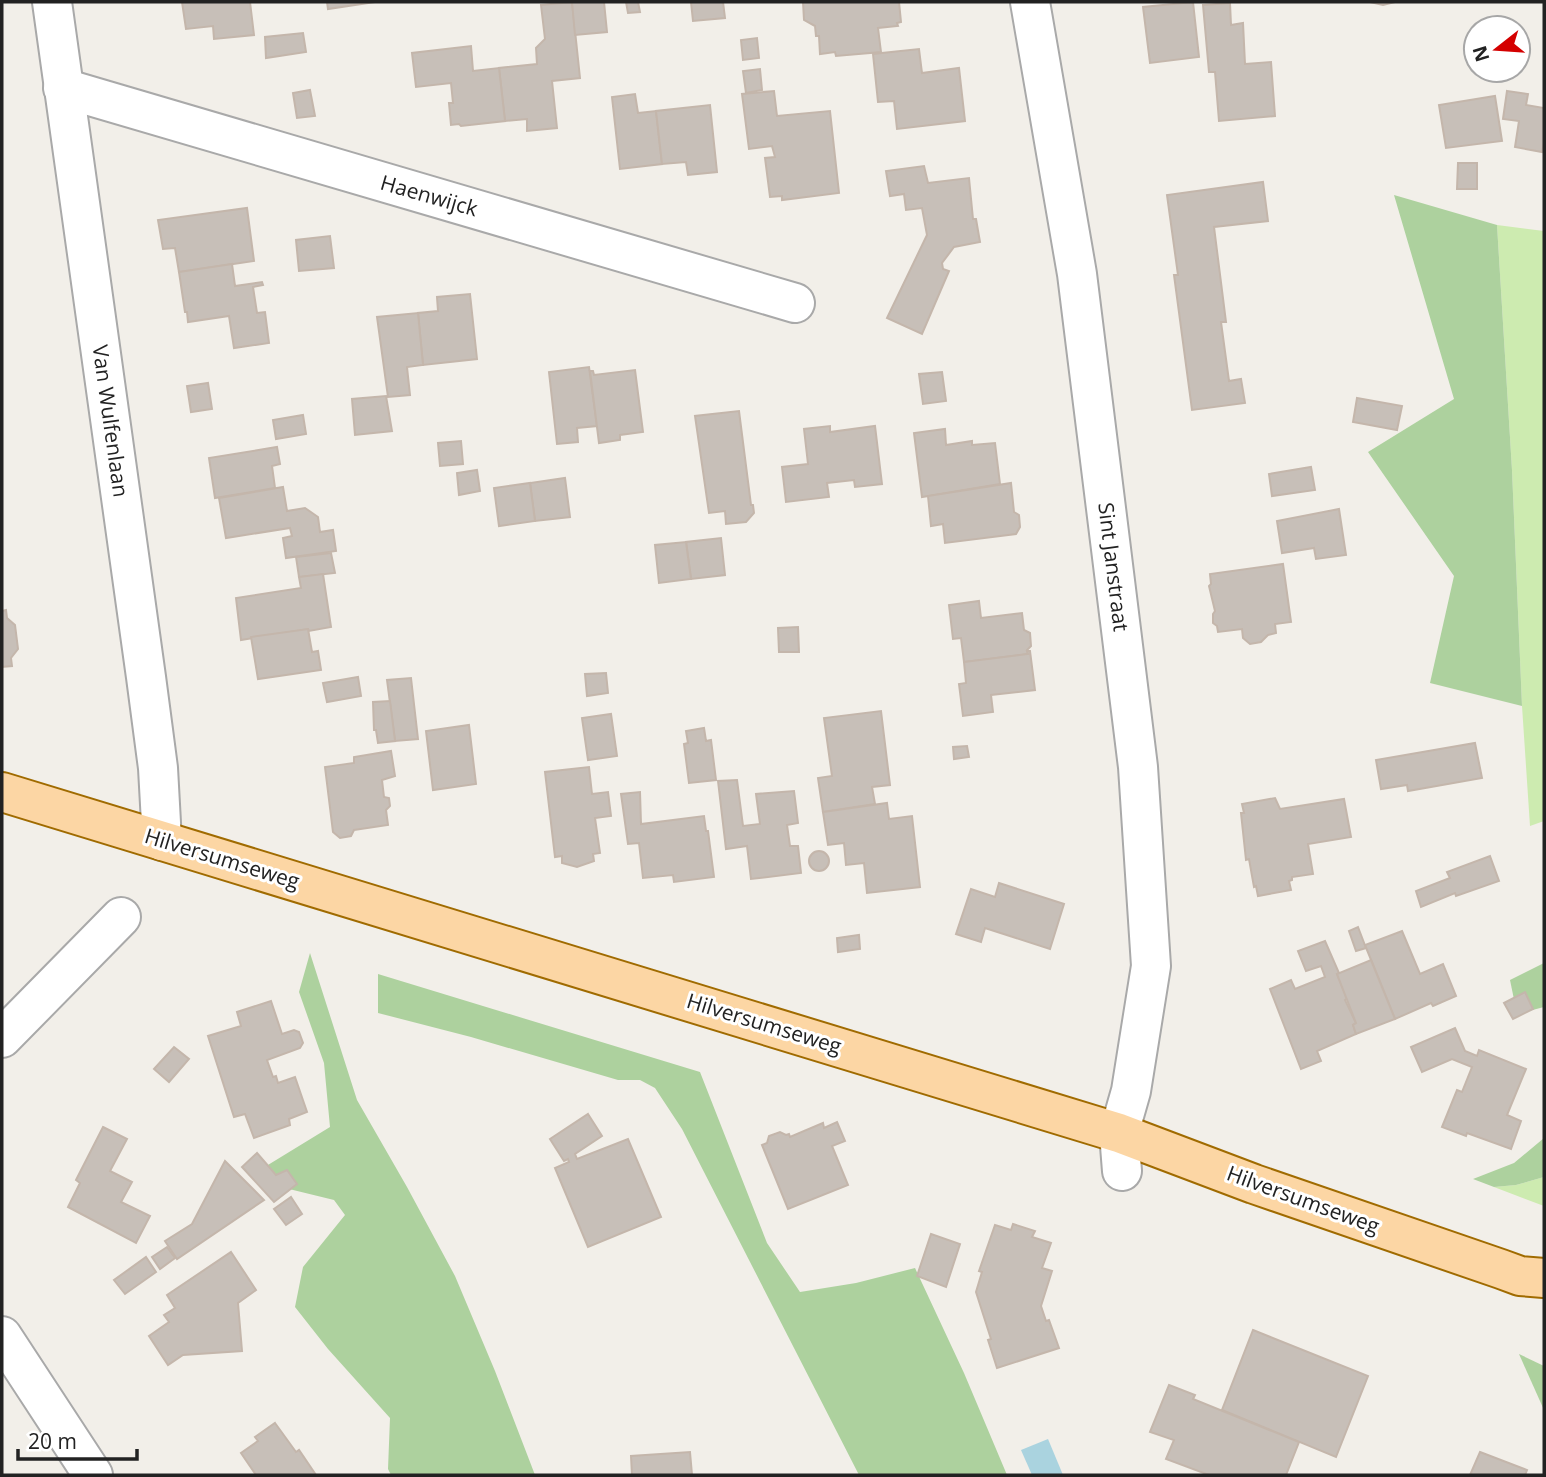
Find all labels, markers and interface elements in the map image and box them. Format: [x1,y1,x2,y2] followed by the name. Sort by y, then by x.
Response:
[1462,14,1532,84] north arrow
[1466,43,1495,65] text: N
[377,168,481,222] street label: Haenwijck
[86,343,136,499] street label: Van Wulfenlaan
[1092,501,1136,633] street label: Sint Janstraat
[141,821,303,895] street label: Hilversumseweg
[683,986,845,1060] street label: Hilversumseweg
[1223,1158,1384,1240] street label: Hilversumseweg
[18,1418,136,1462] scale bar
[28,1427,77,1455] text: 20 m

